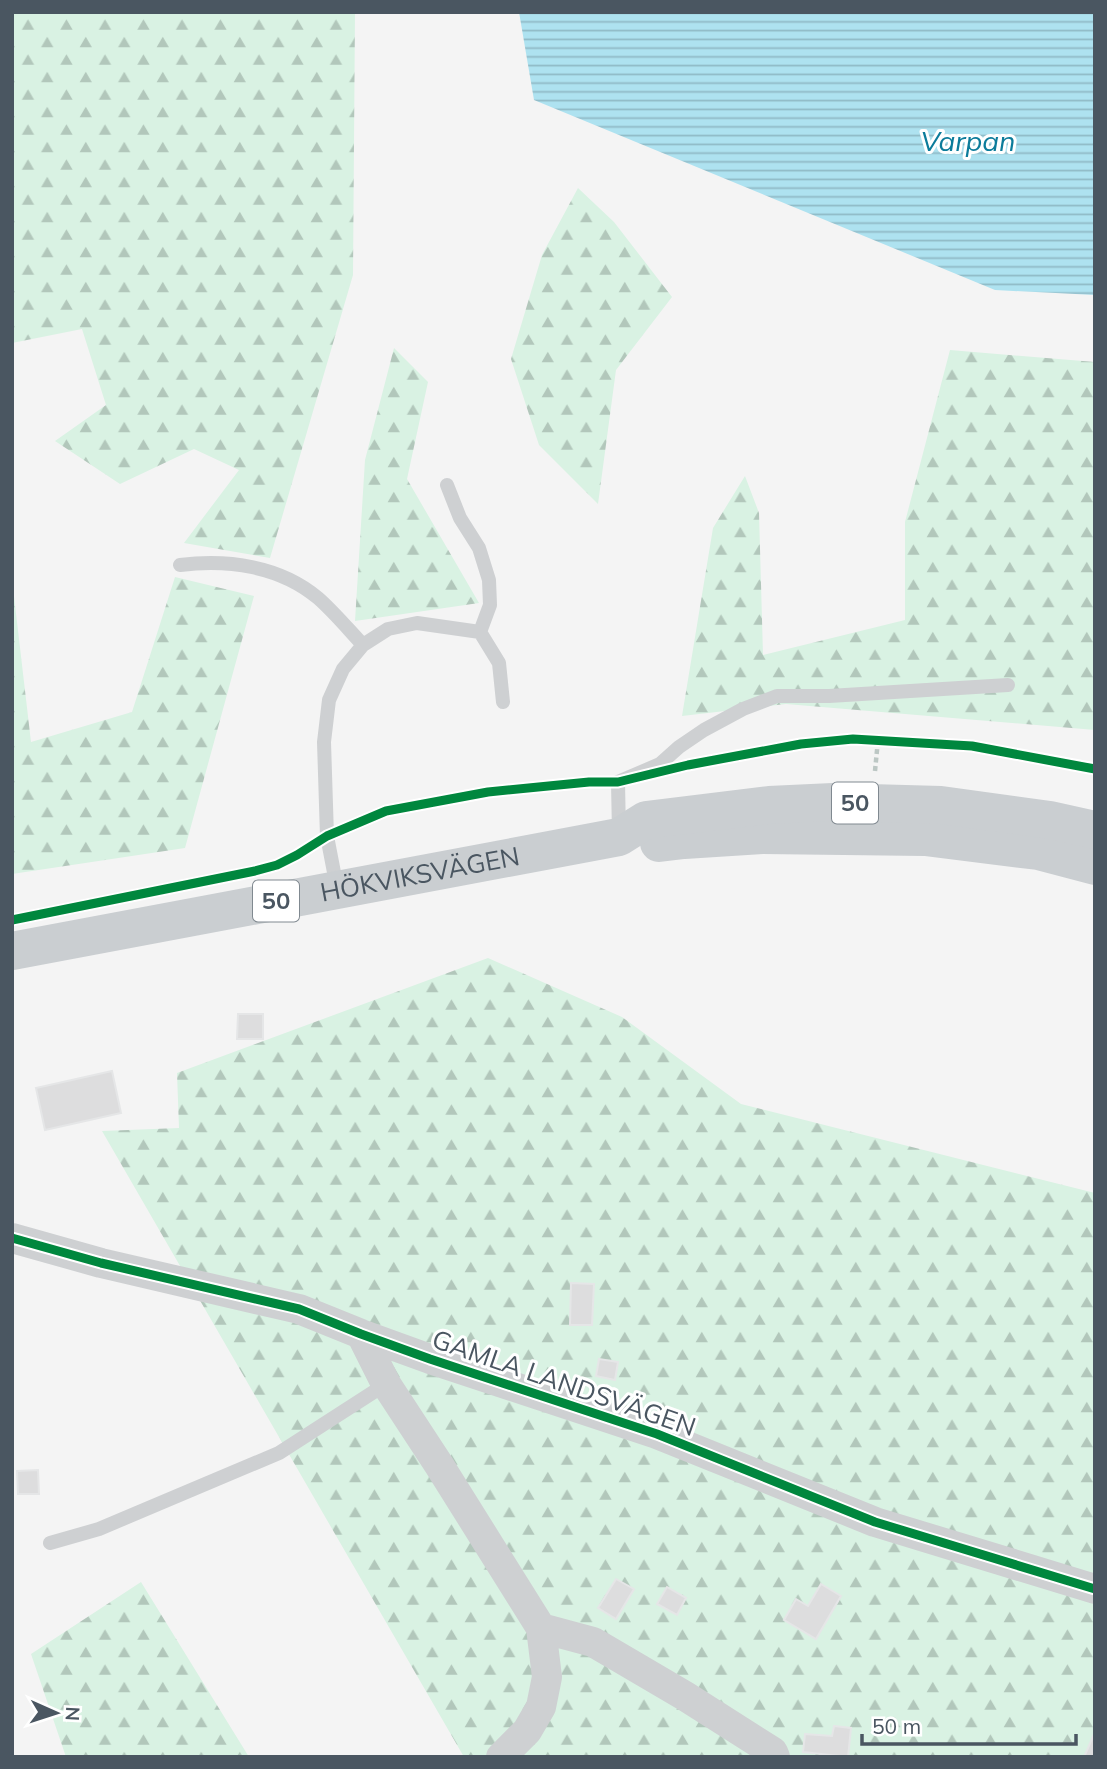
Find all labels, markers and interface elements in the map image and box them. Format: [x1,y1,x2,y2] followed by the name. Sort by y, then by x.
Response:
[921,123,1015,158] water label: Varpan
[832,782,878,824] road number: 50
[317,839,522,909] street label: HÖKVIKSVÄGEN
[253,880,299,922] road number: 50
[428,1322,700,1443] street label: GAMLA LANDSVÄGEN
[21,1678,91,1748] north arrow
[862,1702,1076,1746] scale bar
[61,1706,85,1722] text: N
[872,1713,921,1739] text: 50 m

